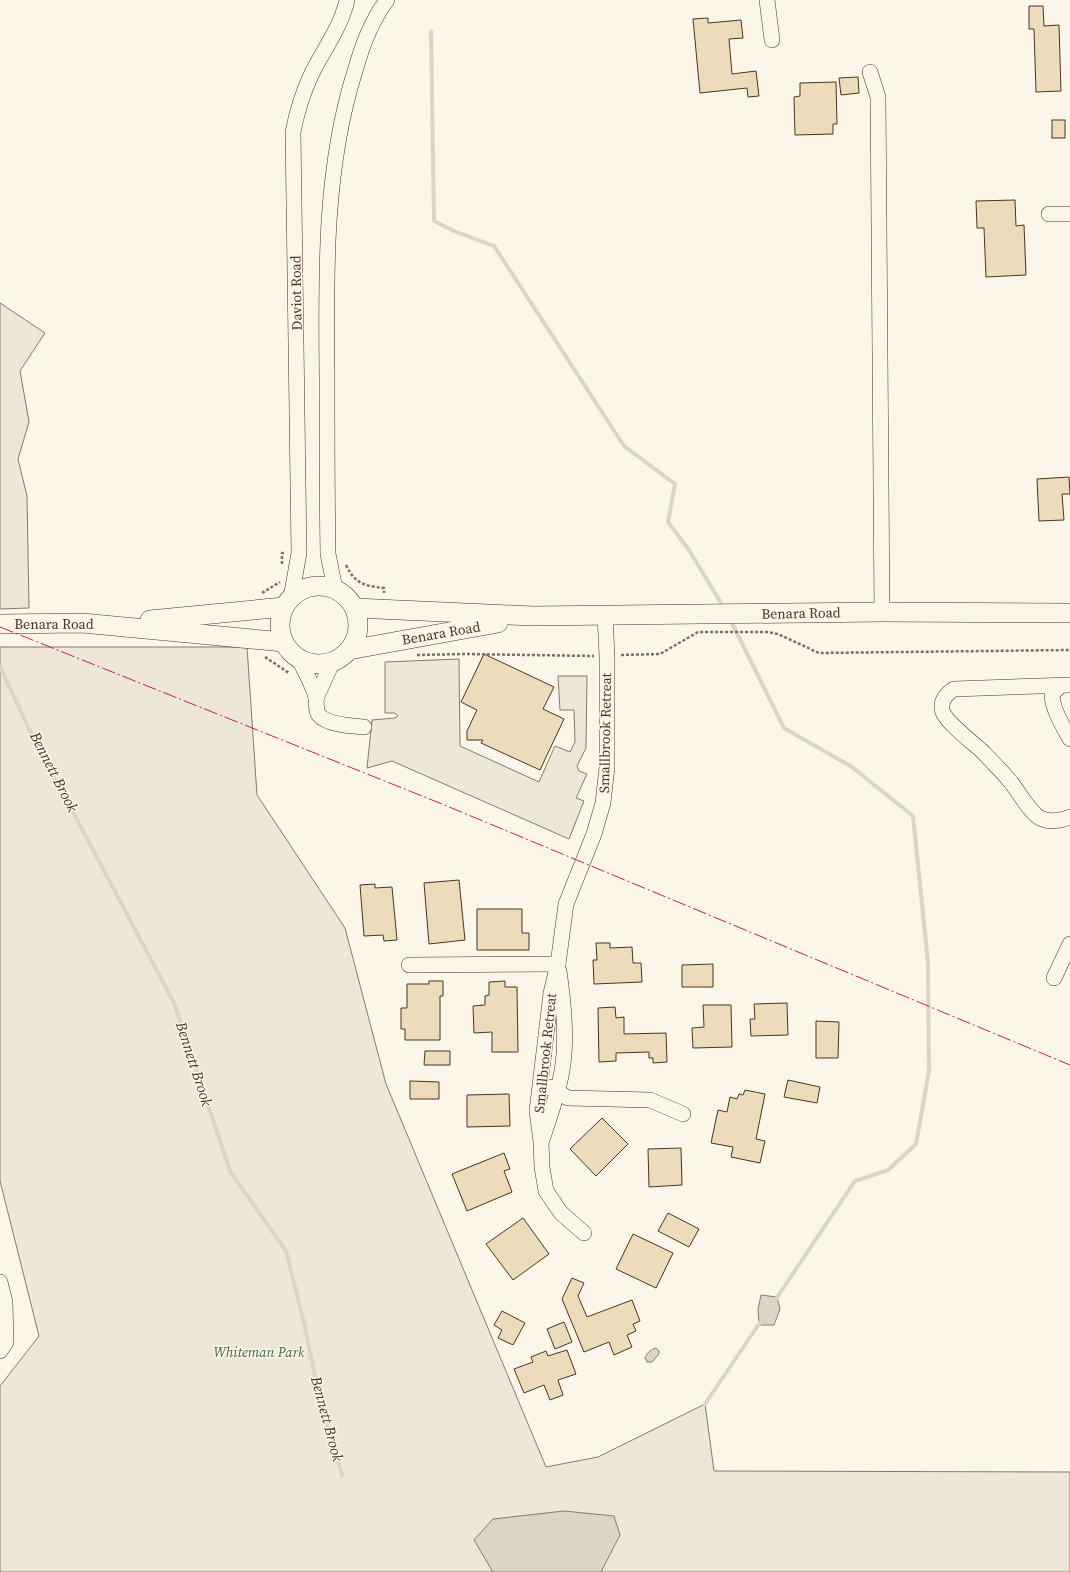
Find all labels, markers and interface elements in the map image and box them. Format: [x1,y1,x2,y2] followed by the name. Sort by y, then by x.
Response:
[285,255,307,331] street label: Daviot Road
[761,602,841,624] street label: Benara Road
[14,614,94,634] street label: Benara Road
[400,616,482,650] street label: Benara Road
[594,672,616,793] street label: Smallbrook Retreat
[25,727,84,816] water label: Bennett Brook
[529,992,561,1114] street label: Smallbrook Retreat
[171,1018,218,1110] water label: Bennett Brook
[213,1342,305,1362] park label: Whiteman Park
[306,1373,349,1465] water label: Bennett Brook

